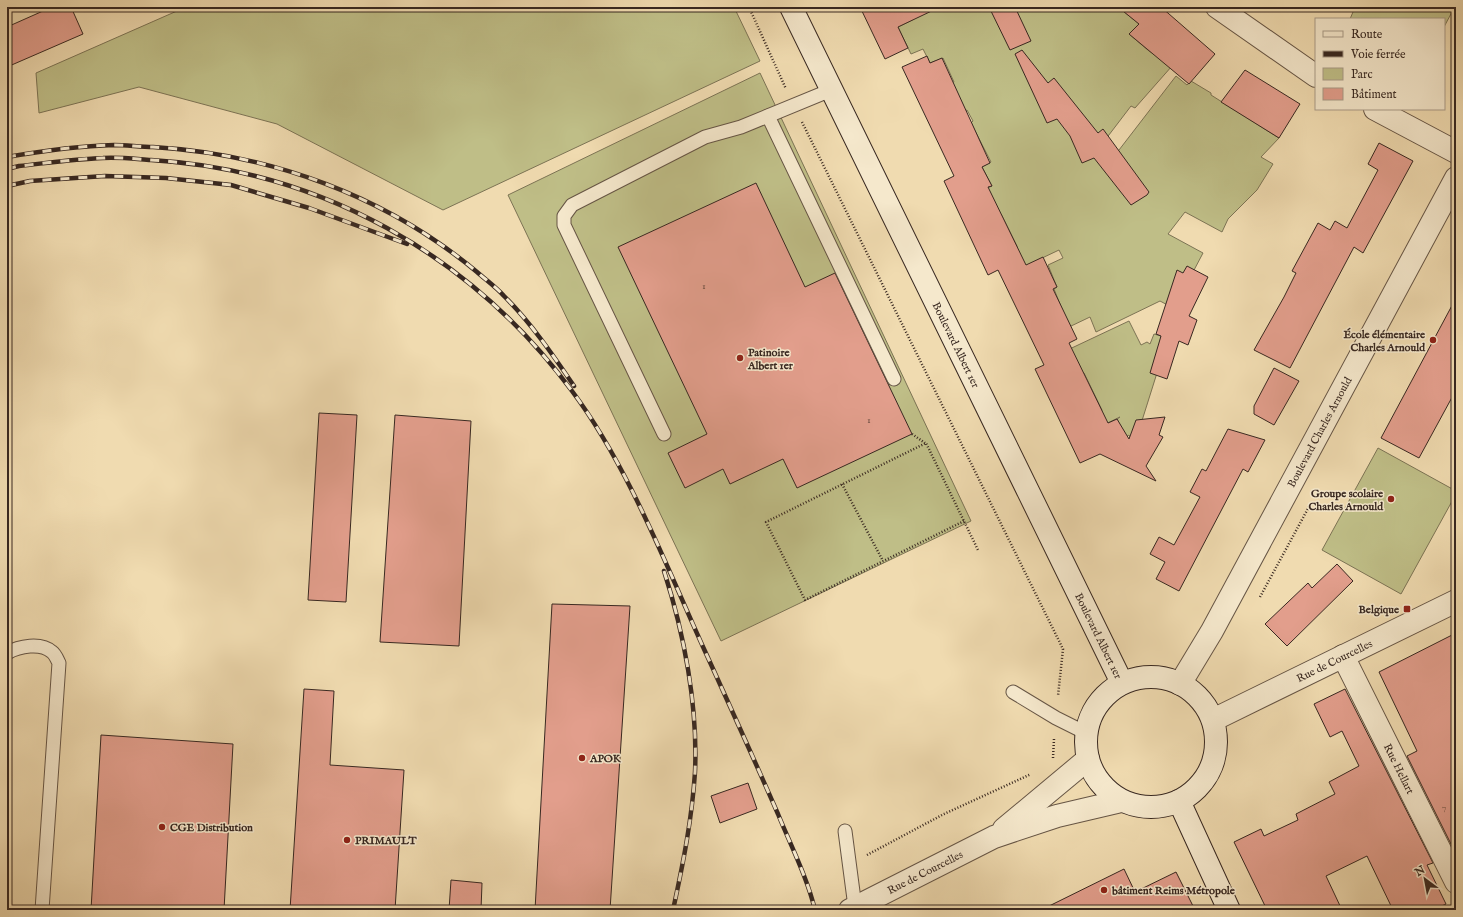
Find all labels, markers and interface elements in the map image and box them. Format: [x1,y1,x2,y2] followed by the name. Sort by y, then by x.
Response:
[1315,18,1445,110] legend
[1351,27,1383,42] text: Route
[1350,47,1406,62] text: Voie ferrée
[1351,67,1373,82] text: Parc
[1351,87,1397,102] text: Bâtiment
[702,281,706,292] house number: 1
[929,300,982,390] street label: Boulevard Albert 1er
[1343,327,1426,355] place label: École élémentaire Charles Arnould
[1428,335,1438,345] marker: École élémentaire Charles Arnould
[747,346,794,373] place label: Patinoire Albert 1er
[735,353,745,363] marker: Patinoire Albert 1er
[1285,375,1356,490] street label: Boulevard Charles Arnould
[867,415,871,426] house number: 1
[1308,487,1384,514] place label: Groupe scolaire Charles Arnould
[1386,494,1396,504] marker: Groupe scolaire Charles Arnould
[1071,591,1125,681] street label: Boulevard Albert 1er
[1359,603,1399,617] place label: Belgique
[1402,604,1412,614] marker: Belgique
[1294,637,1375,686] street label: Rue de Courcelles
[1380,742,1417,797] street label: Rue Hellart
[589,752,622,766] place label: APOK
[577,753,587,763] marker: APOK
[1442,802,1446,813] house number: 7
[170,821,253,835] place label: CGE Distribution
[157,822,167,832] marker: CGE Distribution
[355,834,417,848] place label: PRIMAULT
[342,835,352,845] marker: PRIMAULT
[885,848,966,898] street label: Rue de Courcelles
[1405,859,1445,899] north arrow
[1412,863,1428,880] text: N
[1111,884,1235,898] place label: bâtiment Reims Métropole
[1099,885,1109,895] marker: bâtiment Reims Métropole

